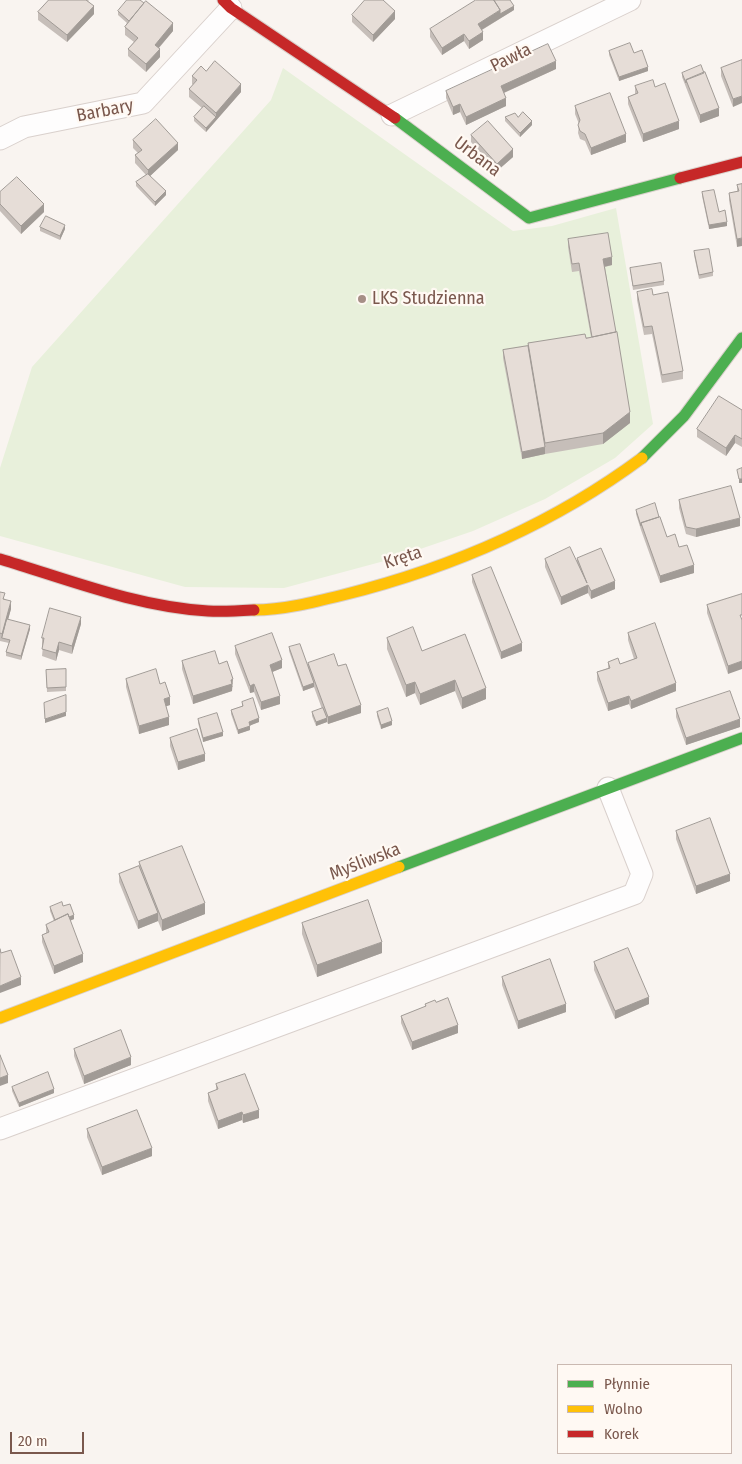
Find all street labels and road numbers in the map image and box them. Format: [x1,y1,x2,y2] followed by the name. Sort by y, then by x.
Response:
[487,39,535,77] street label: Pawła
[75,95,135,127] street label: Barbary
[449,132,505,182] street label: Urbana
[381,542,425,574] street label: Kręta
[327,839,403,885] street label: Myśliwska

